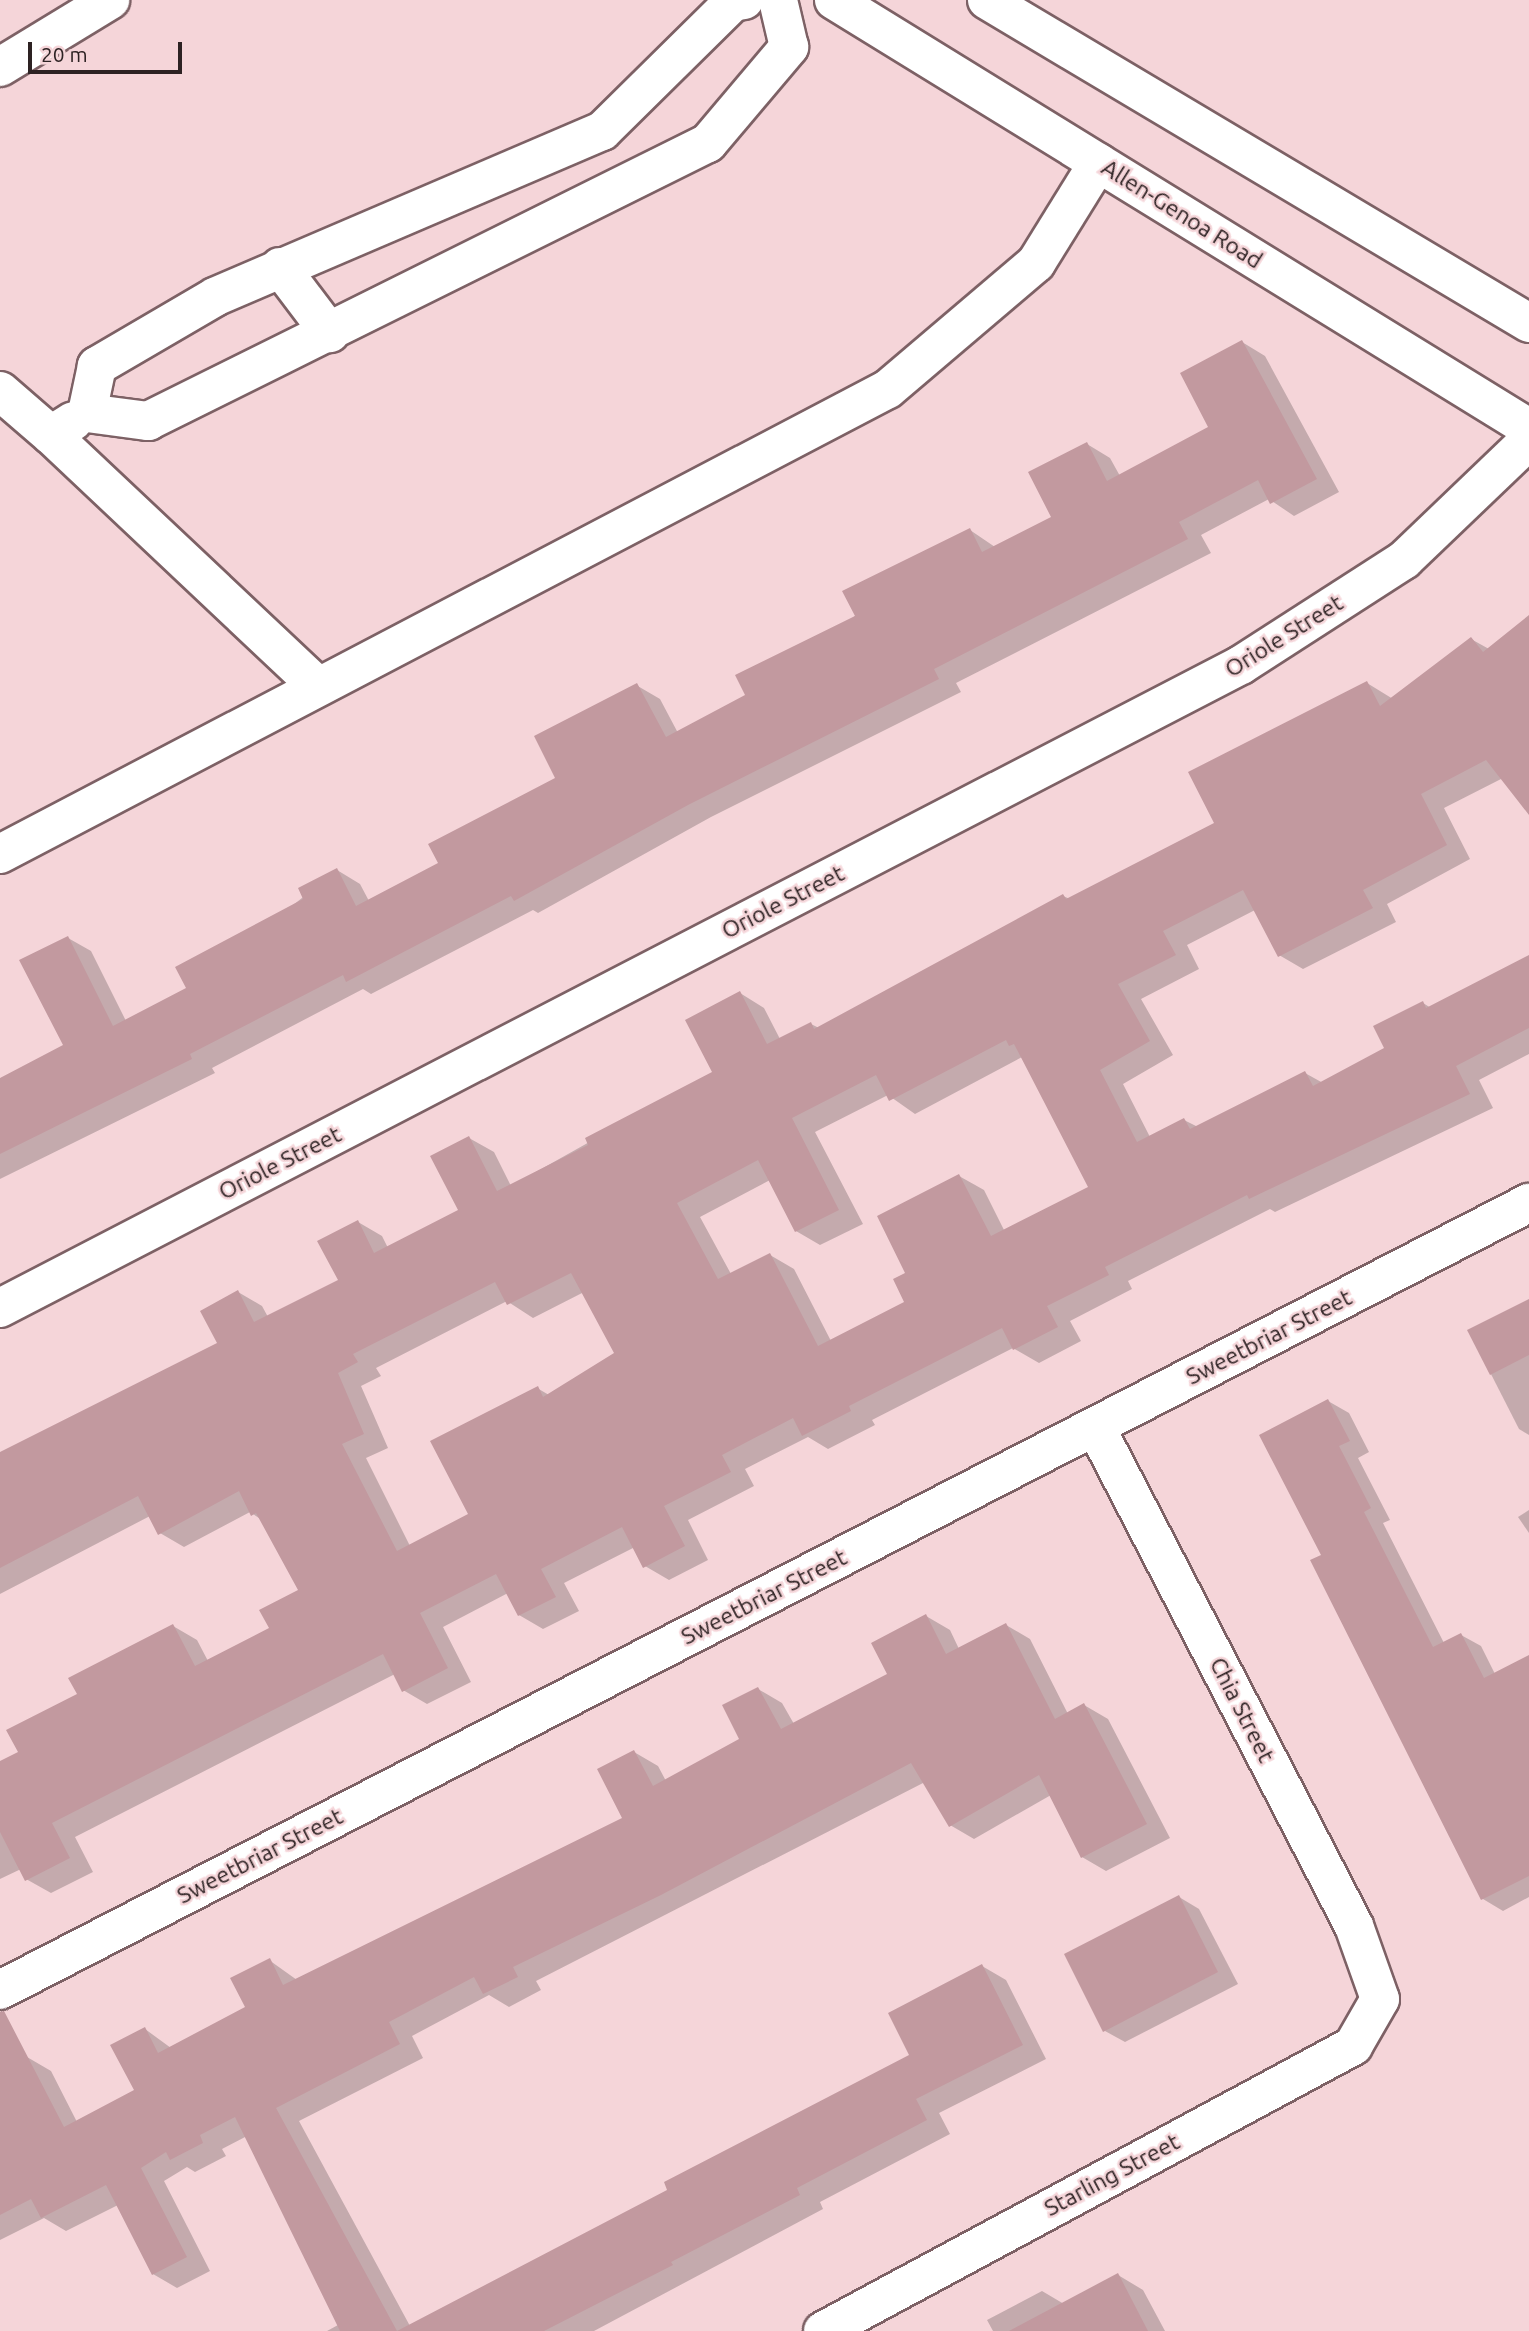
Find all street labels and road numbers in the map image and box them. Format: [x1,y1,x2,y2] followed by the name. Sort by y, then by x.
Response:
[1097,154,1267,274] street label: Allen-Genoa Road
[1220,589,1348,683] street label: Oriole Street
[717,859,849,945] street label: Oriole Street
[214,1120,346,1206] street label: Oriole Street
[1182,1283,1356,1391] street label: Sweetbriar Street
[677,1543,851,1651] street label: Sweetbriar Street
[1204,1653,1280,1767] street label: Chia Street
[173,1802,347,1910] street label: Sweetbriar Street
[1040,2128,1184,2222] street label: Starling Street

